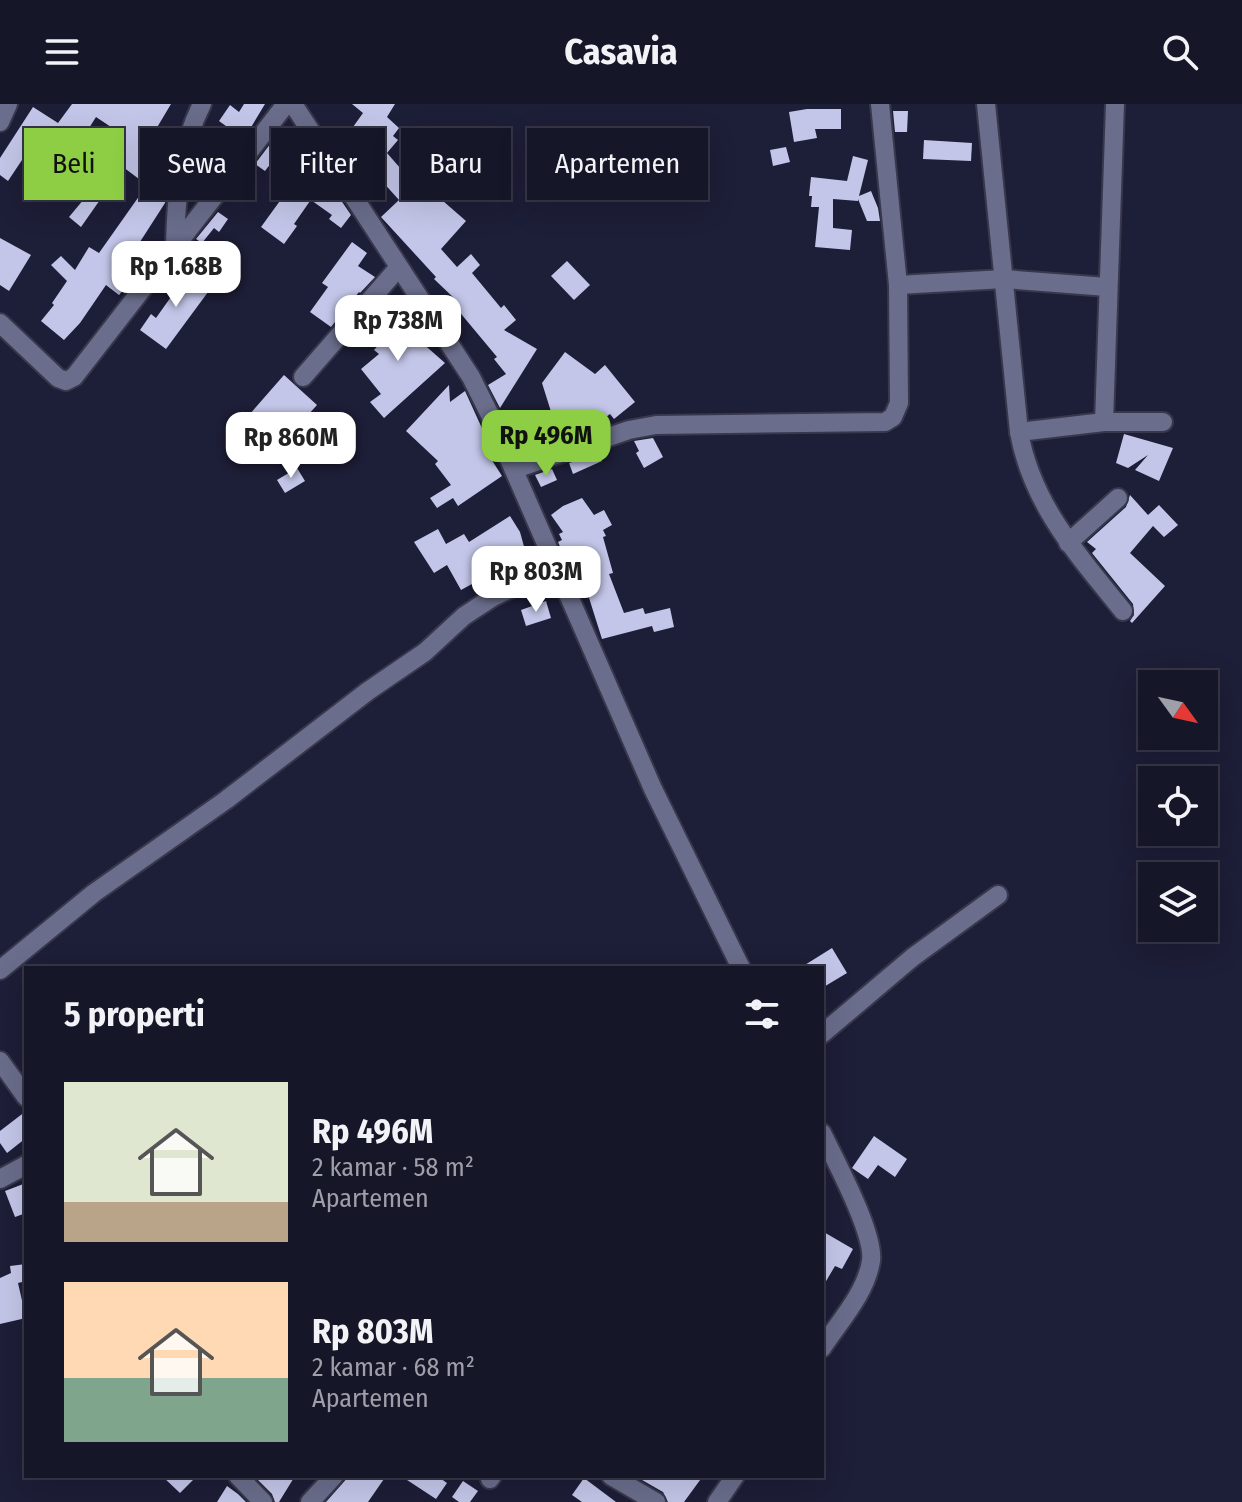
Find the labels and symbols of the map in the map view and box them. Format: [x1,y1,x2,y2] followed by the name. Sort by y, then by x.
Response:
[93,241,259,309] pin: Rp 1.68B
[324,295,472,363] pin: Rp 738M
[472,410,620,478] pin: Rp 496M
[217,412,365,480] pin: Rp 860M
[462,546,610,614] pin: Rp 803M
[1138,670,1218,750] north arrow

